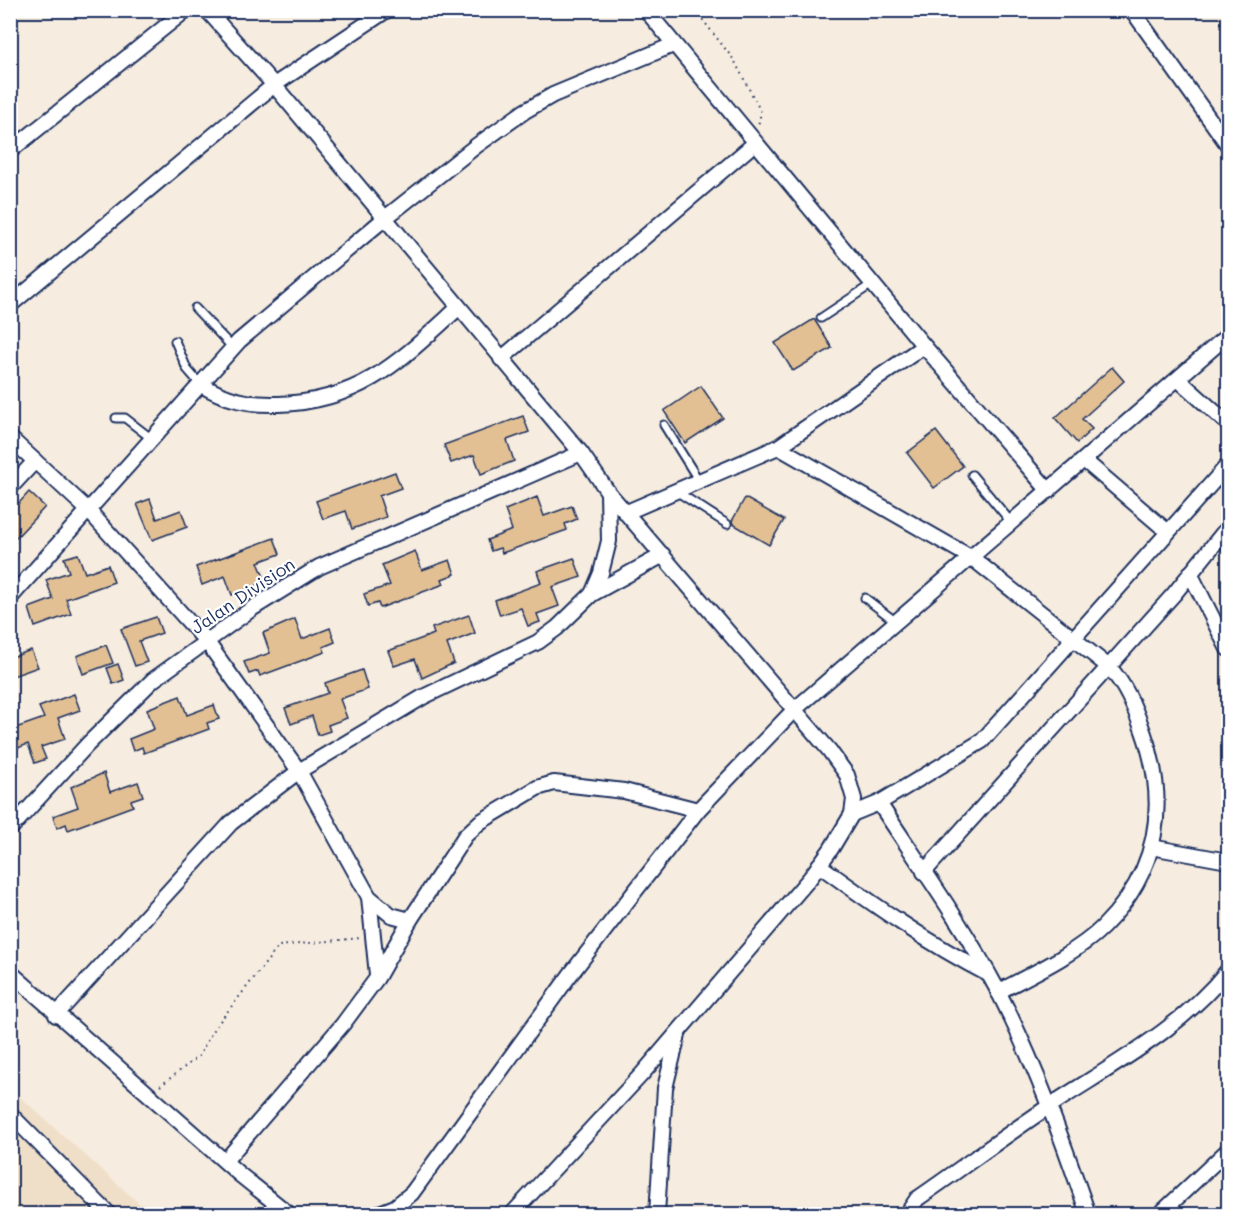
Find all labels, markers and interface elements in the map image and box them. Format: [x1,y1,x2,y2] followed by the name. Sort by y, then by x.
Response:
[186,552,299,639] street label: Jalan Division

